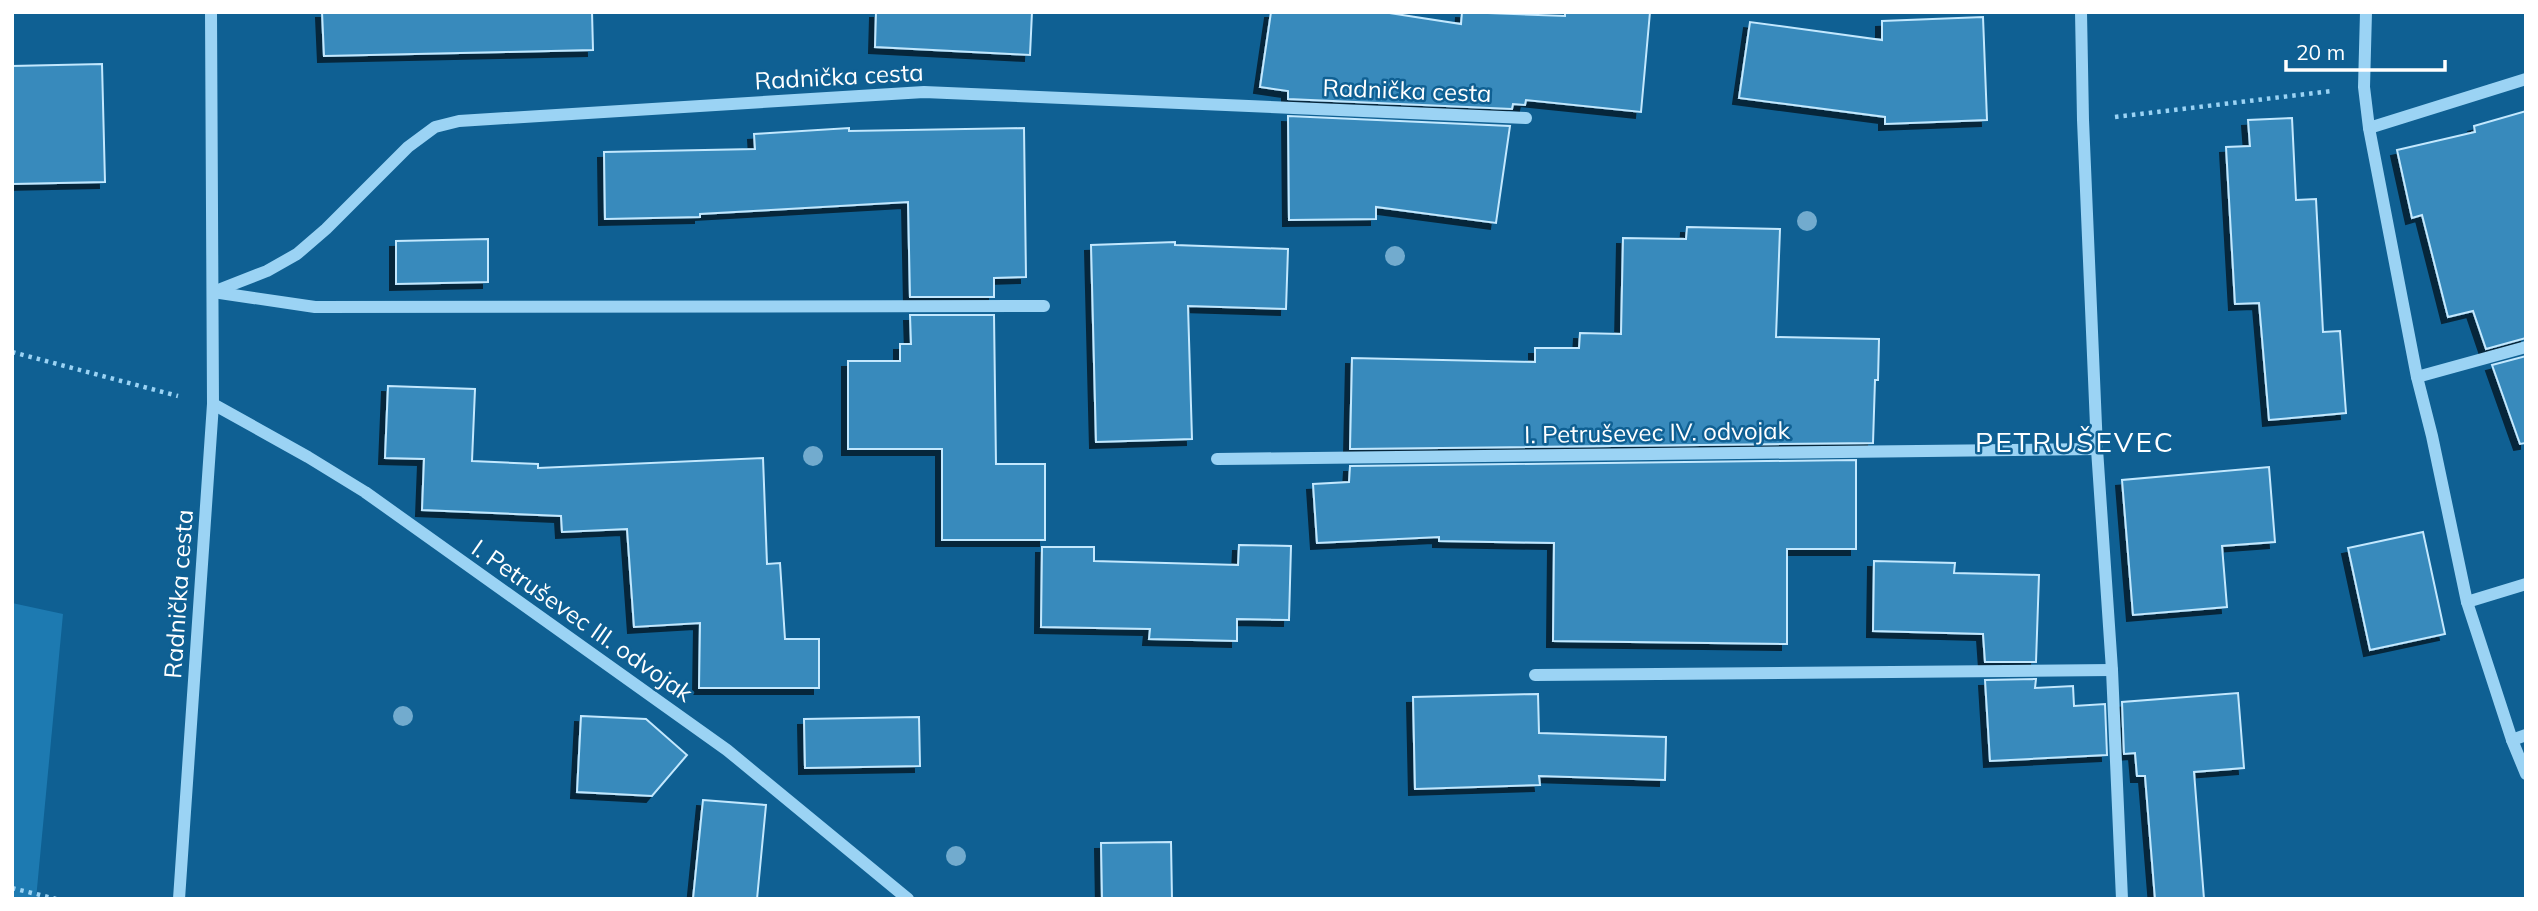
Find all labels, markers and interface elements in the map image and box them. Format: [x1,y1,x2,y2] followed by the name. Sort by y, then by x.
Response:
[2286,28,2445,72] scale bar
[2296,39,2345,65] text: 20 m
[754,57,924,95] street label: Radnička cesta
[1322,72,1492,108] street label: Radnička cesta
[1524,415,1791,449] street label: I. Petruševec IV. odvojak
[1975,424,2175,459] district label: PETRUŠEVEC
[157,508,199,679] street label: Radnička cesta
[466,533,699,708] street label: I. Petruševec III. odvojak

